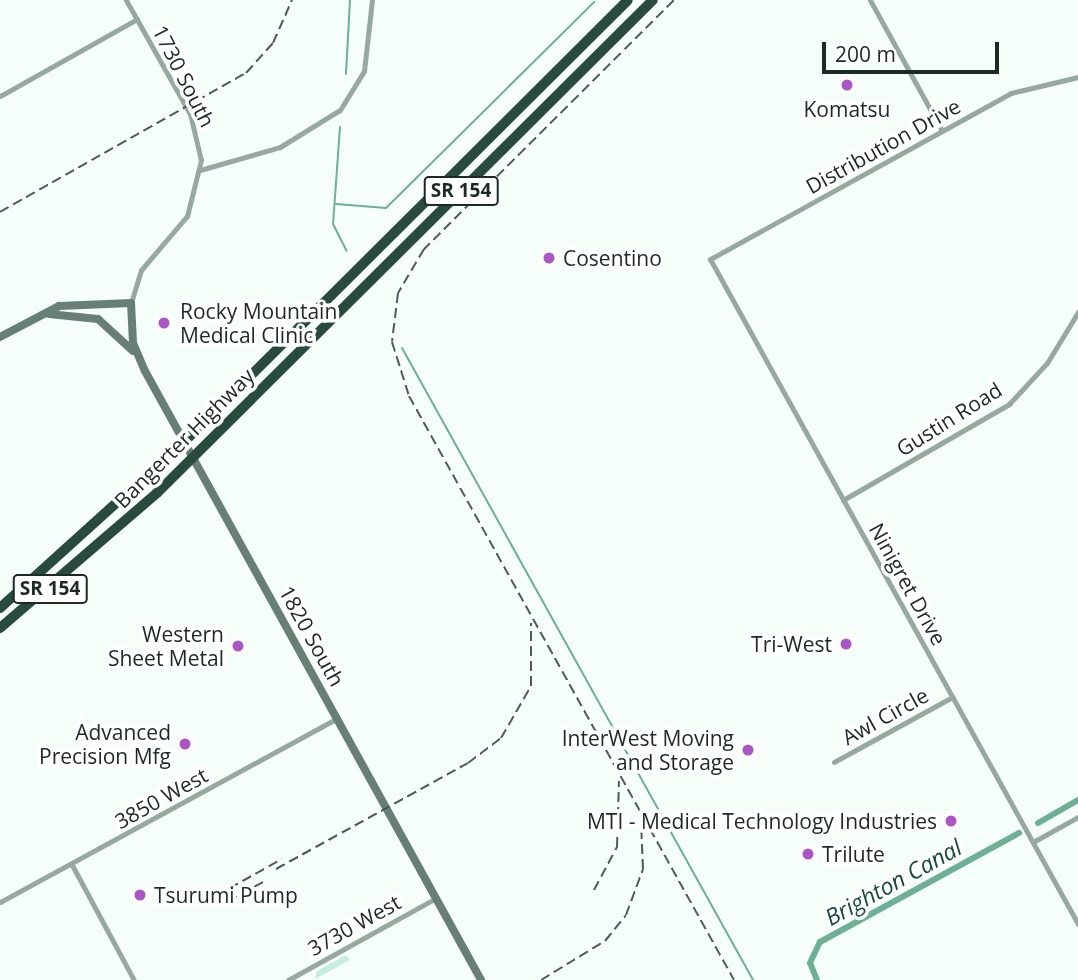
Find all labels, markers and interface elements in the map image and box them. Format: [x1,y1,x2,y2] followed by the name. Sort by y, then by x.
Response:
[148,21,220,131] street label: 1730 South
[826,28,1003,72] scale bar
[835,40,896,68] text: 200 m
[839,77,855,93] marker: Komatsu
[801,93,965,199] street label: Distribution Drive
[804,96,890,122] place label: Komatsu
[422,176,500,206] road number: SR 154
[563,245,662,271] place label: Cosentino
[541,250,557,266] marker: Cosentino
[180,298,337,348] place label: Rocky Mountain Medical Clinic
[154,313,174,333] marker: Rocky Mountain Medical Clinic
[109,363,259,513] street label: Bangerter Highway
[892,377,1006,461] street label: Gustin Road
[864,519,952,649] street label: Ninigret Drive
[12,574,88,604] road number: SR 154
[274,581,350,691] street label: 1820 South
[108,621,224,671] place label: Western Sheet Metal
[751,631,832,657] place label: Tri-West
[838,636,854,652] marker: Tri-West
[230,638,246,654] marker: Western Sheet Metal
[838,682,932,750] street label: Awl Circle
[39,719,171,769] place label: Advanced Precision Mfg
[562,725,734,775] place label: InterWest Moving and Storage
[177,736,193,752] marker: Advanced Precision Mfg
[740,742,756,758] marker: InterWest Moving and Storage
[110,762,212,834] street label: 3850 West
[587,808,937,834] place label: MTI - Medical Technology Industries
[943,813,959,829] marker: MTI - Medical Technology Industries
[820,833,966,931] water label: Brighton Canal
[822,841,885,867] place label: Trilute
[800,846,816,862] marker: Trilute
[154,882,298,908] place label: Tsurumi Pump
[132,887,148,903] marker: Tsurumi Pump
[303,889,405,961] street label: 3730 West

